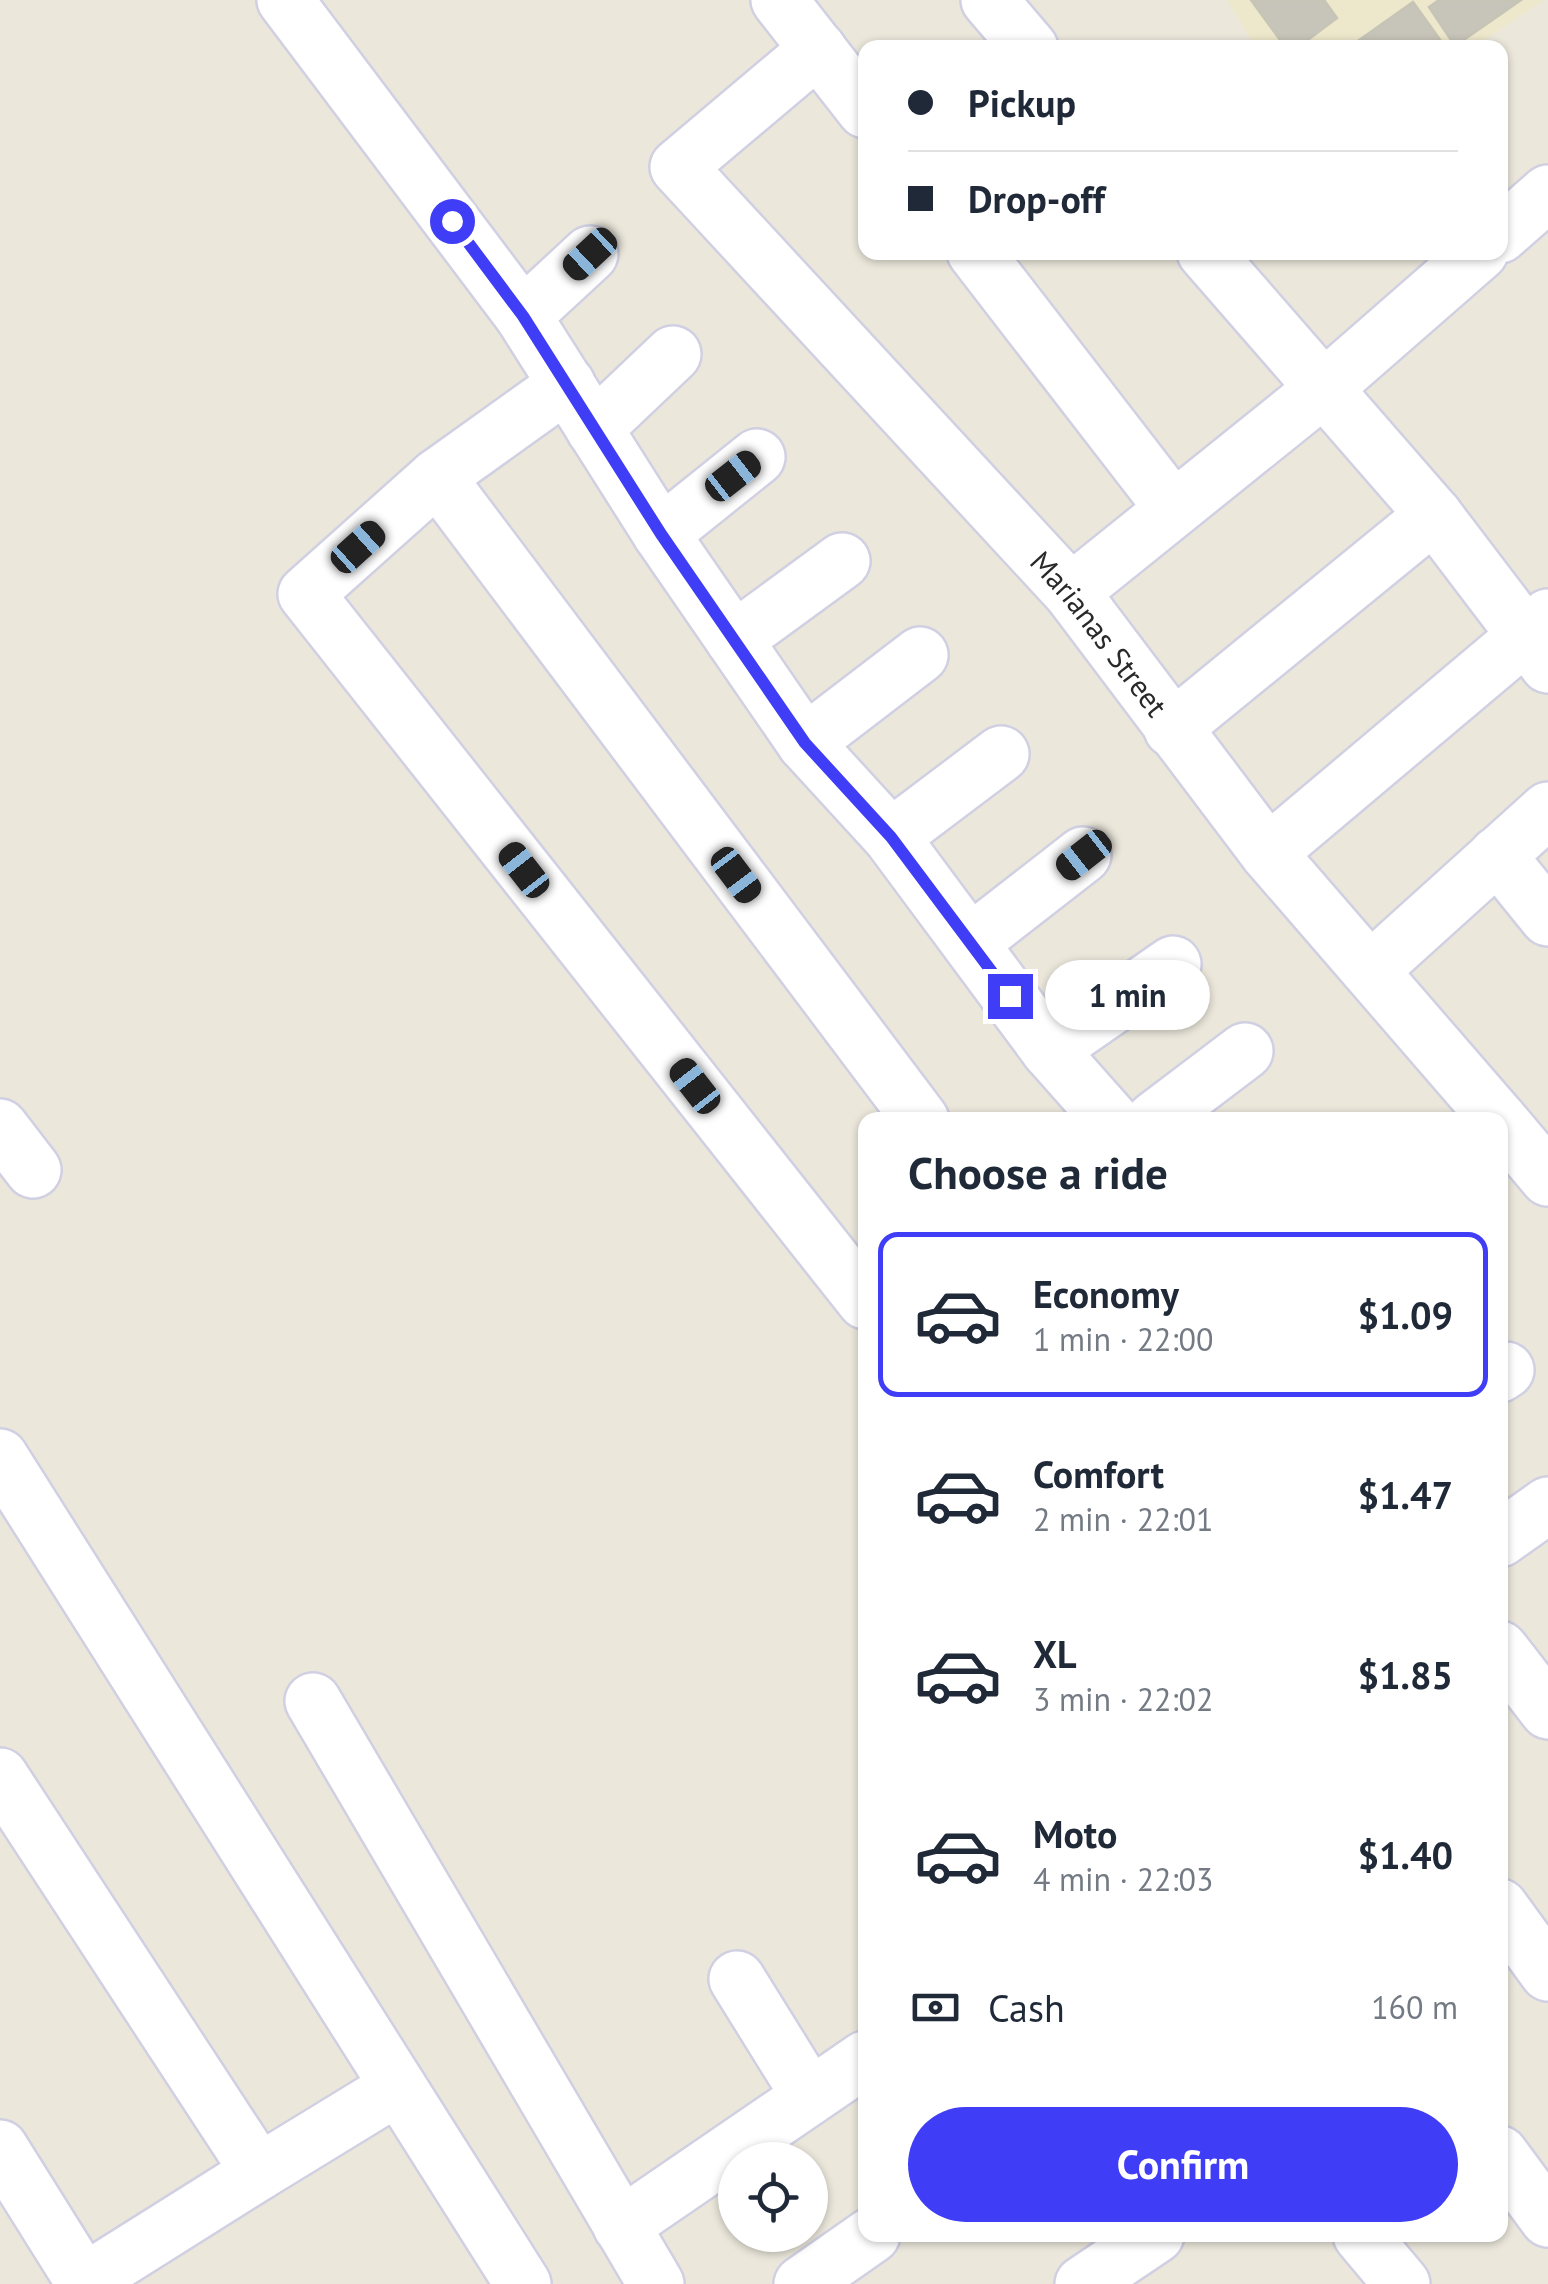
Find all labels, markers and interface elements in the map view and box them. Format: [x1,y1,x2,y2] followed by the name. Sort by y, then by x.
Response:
[968,78,1076,127] text: Pickup
[968,174,1105,223] text: Drop-off
[430,199,475,244] route start
[558,223,622,285] car
[700,446,766,506] car
[326,516,390,578] car
[1023,542,1177,724] street label: Marianas Street
[1051,825,1117,885] car
[494,837,554,903] car
[706,842,766,908] car
[1045,961,1210,1031] callout: 1 min
[988,974,1033,1019] route end
[1088,974,1167,1016] text: 1 min
[665,1053,725,1119] car
[908,1143,1168,1201] text: Choose a ride
[1033,1269,1179,1318] text: Economy
[913,1270,1003,1360] icon: car
[1357,1290,1453,1339] text: $1.09
[1033,1318,1213,1360] text: 1 min · 22:00
[1033,1449,1164,1498] text: Comfort
[913,1450,1003,1540] icon: car
[1357,1470,1453,1519] text: $1.47
[1033,1498,1213,1540] text: 2 min · 22:01
[1033,1629,1077,1678] text: XL
[913,1630,1003,1720] icon: car
[1357,1650,1453,1699] text: $1.85
[1033,1678,1213,1720] text: 3 min · 22:02
[1033,1809,1117,1858] text: Moto
[913,1810,1003,1900] icon: car
[1357,1830,1453,1879] text: $1.40
[1033,1858,1213,1900] text: 4 min · 22:03
[908,1980,963,2035] icon: cash
[988,1983,1065,2032] text: Cash
[1371,1986,1458,2028] text: 160 m
[908,2107,1458,2222] button: Confirm
[718,2142,828,2252] map controls
[718,2142,828,2252] button: locate

